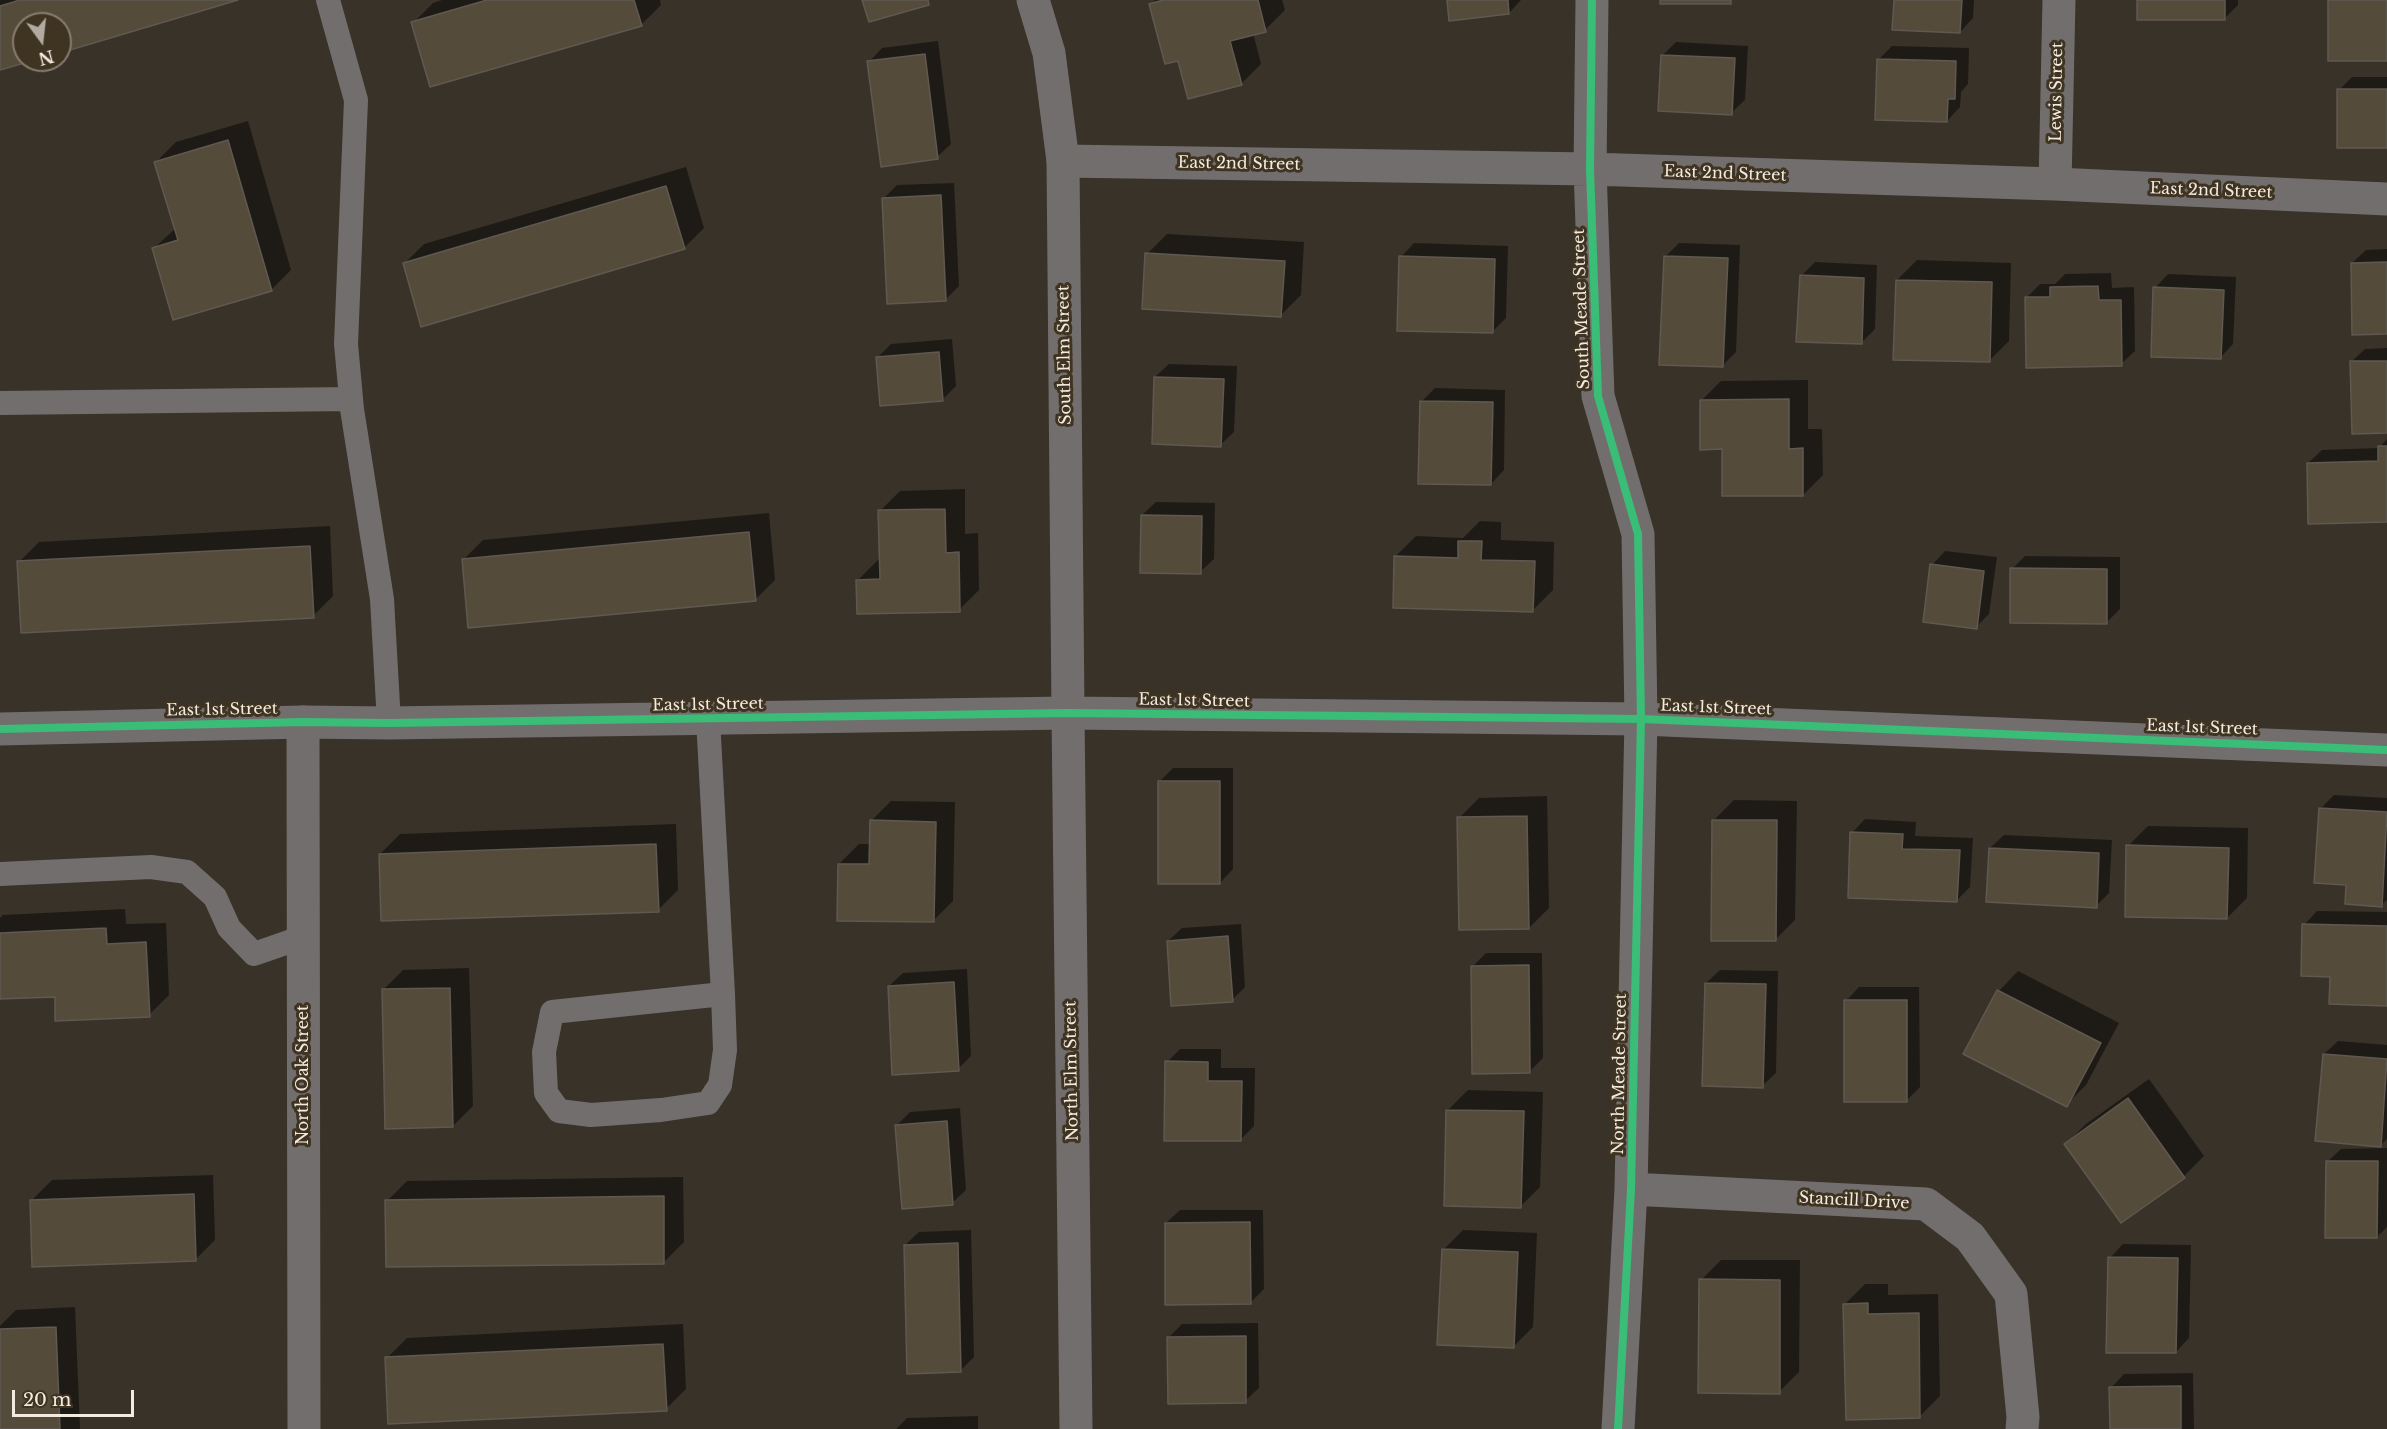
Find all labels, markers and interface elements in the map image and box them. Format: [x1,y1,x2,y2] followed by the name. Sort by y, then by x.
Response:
[12,12,72,72] north arrow
[2047,42,2067,142] street label: Lewis Street
[36,46,56,69] text: N
[1177,153,1301,175] street label: East 2nd Street
[1663,162,1787,186] street label: East 2nd Street
[2149,179,2273,203] street label: East 2nd Street
[1570,228,1594,390] street label: South Meade Street
[1054,285,1076,425] street label: South Elm Street
[1138,690,1250,712] street label: East 1st Street
[652,694,764,716] street label: East 1st Street
[1660,696,1772,720] street label: East 1st Street
[166,699,278,721] street label: East 1st Street
[2146,716,2258,740] street label: East 1st Street
[1609,993,1631,1155] street label: North Meade Street
[1061,1001,1083,1141] street label: North Elm Street
[293,1005,313,1145] street label: North Oak Street
[1798,1189,1910,1213] street label: Stancill Drive
[15,1378,136,1416] scale bar
[23,1389,71,1411] text: 20 m

